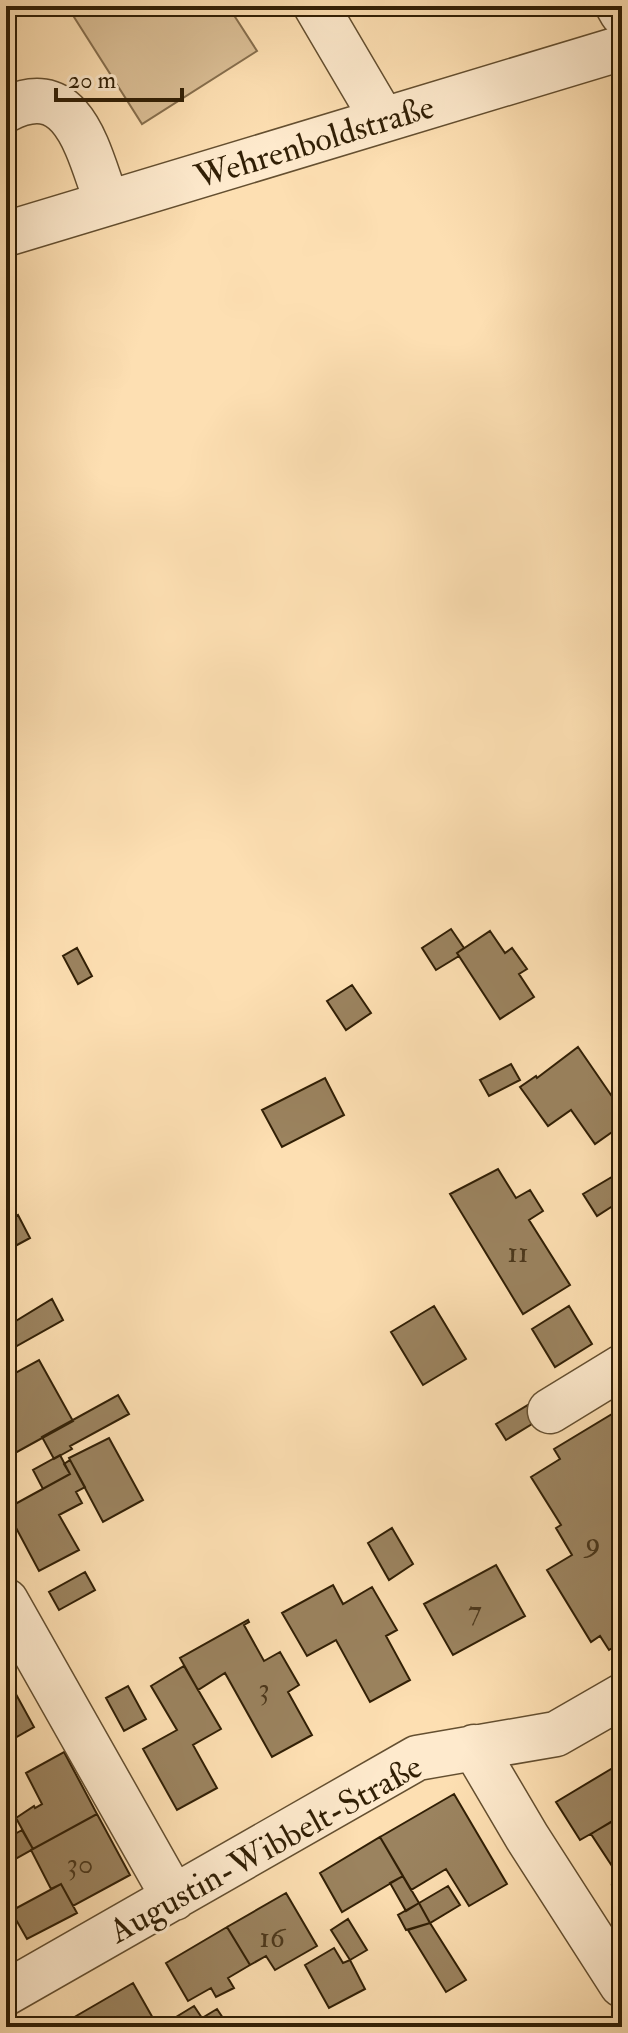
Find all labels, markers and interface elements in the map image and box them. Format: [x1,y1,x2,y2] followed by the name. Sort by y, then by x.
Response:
[56,52,182,102] scale bar
[68,65,117,96] text: 20 m
[189,86,439,200] street label: Wehrenboldstraße
[507,1234,529,1271] house number: 11
[583,1524,601,1561] house number: 9
[468,1592,482,1629] house number: 7
[258,1670,270,1707] house number: 3
[101,1745,430,1954] street label: Augustin-Wibbelt-Straße
[67,1845,93,1882] house number: 30
[259,1919,287,1956] house number: 16

